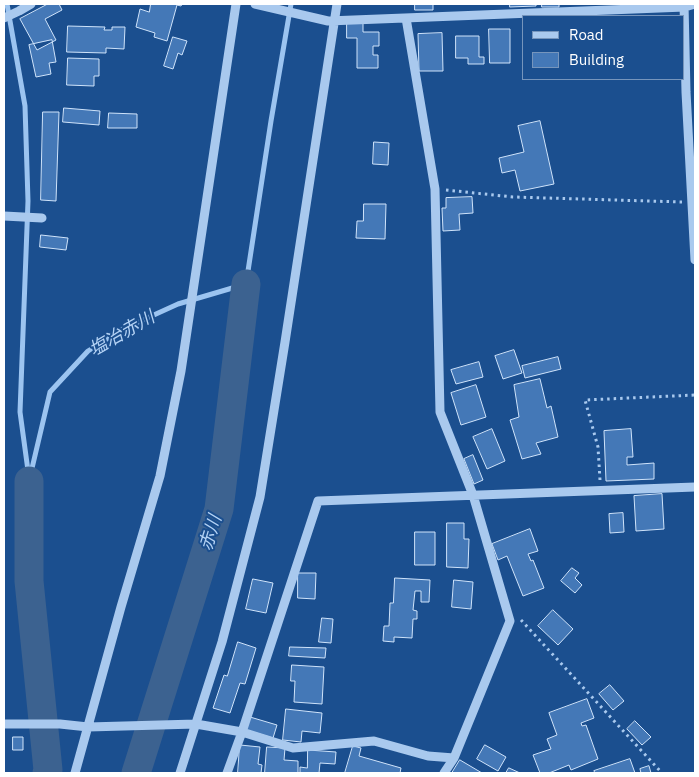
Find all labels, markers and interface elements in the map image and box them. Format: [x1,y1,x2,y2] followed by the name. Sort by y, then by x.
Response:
[522,15,684,80] legend
[569,25,604,44] text: Road
[569,50,624,69] text: Building
[85,307,159,361] water label: 塩冶赤川
[195,513,227,553] water label: 赤川

